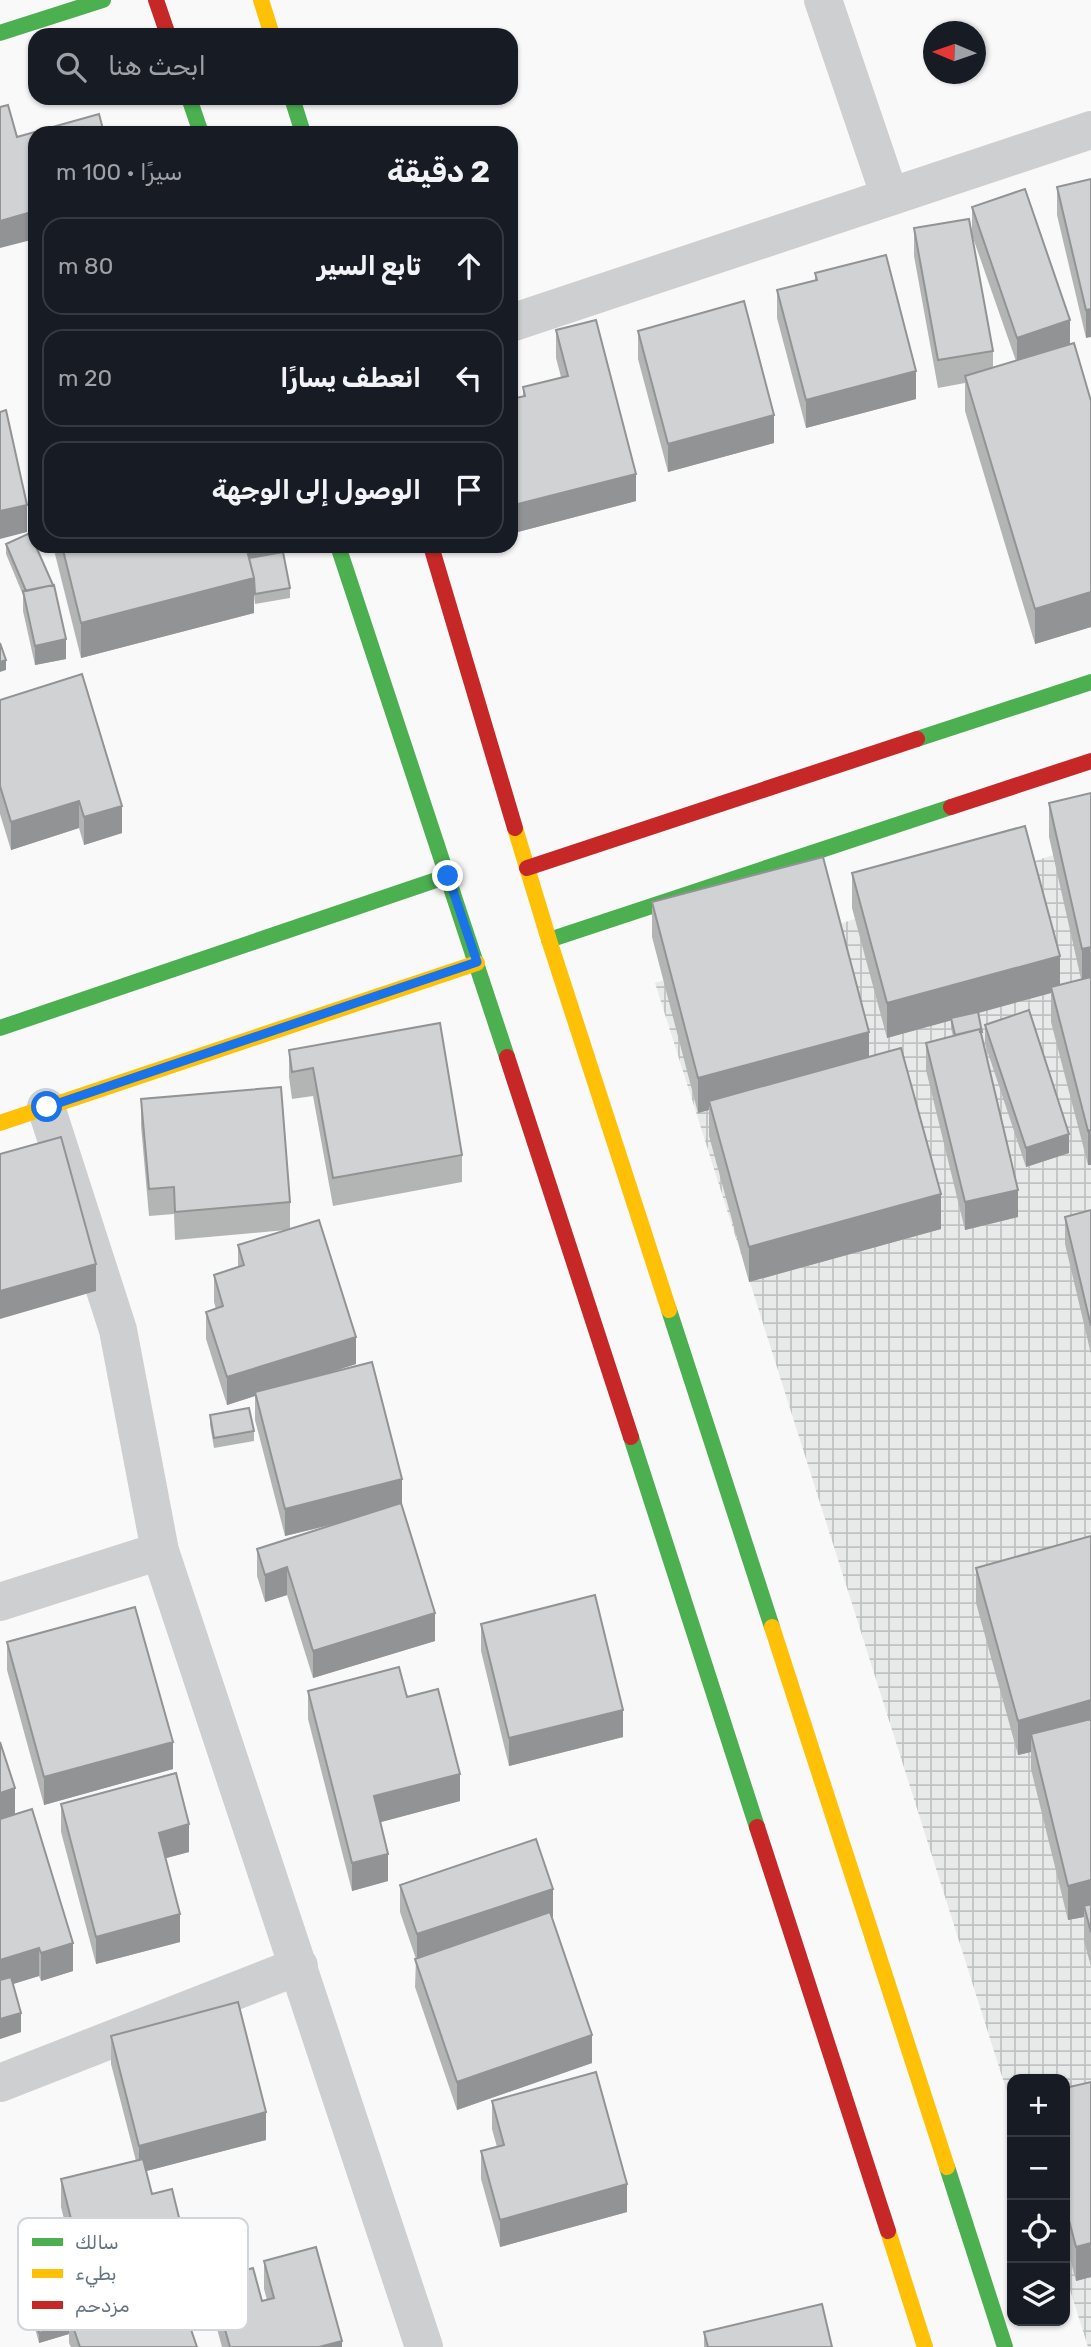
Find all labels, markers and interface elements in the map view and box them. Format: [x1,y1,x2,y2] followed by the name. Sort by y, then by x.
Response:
[923,21,986,84] north arrow
[28,28,518,105] search box
[52,48,90,86] icon: search
[108,51,206,82] text: ابحث هنا
[387,154,490,190] text: 2 دقيقة
[56,158,183,186] text: سيرًا · 100 m
[450,247,488,285] icon: ahead
[317,251,421,282] text: تابع السير
[58,252,113,280] text: 80 m
[450,359,488,397] icon: left
[280,363,421,394] text: انعطف يسارًا
[58,364,112,392] text: 20 m
[450,471,488,509] icon: arrive
[212,475,421,506] text: الوصول إلى الوجهة
[432,860,463,891] route end
[31,1091,62,1122] route start
[1007,2074,1070,2326] map controls
[1007,2074,1070,2137] button: +
[1007,2137,1070,2200] button: −
[1007,2200,1070,2263] button: locate
[18,2218,248,2330] legend
[75,2231,119,2254] text: سالك
[75,2262,117,2288] text: بطيء
[1007,2263,1070,2326] button: layers
[75,2294,130,2318] text: مزدحم

